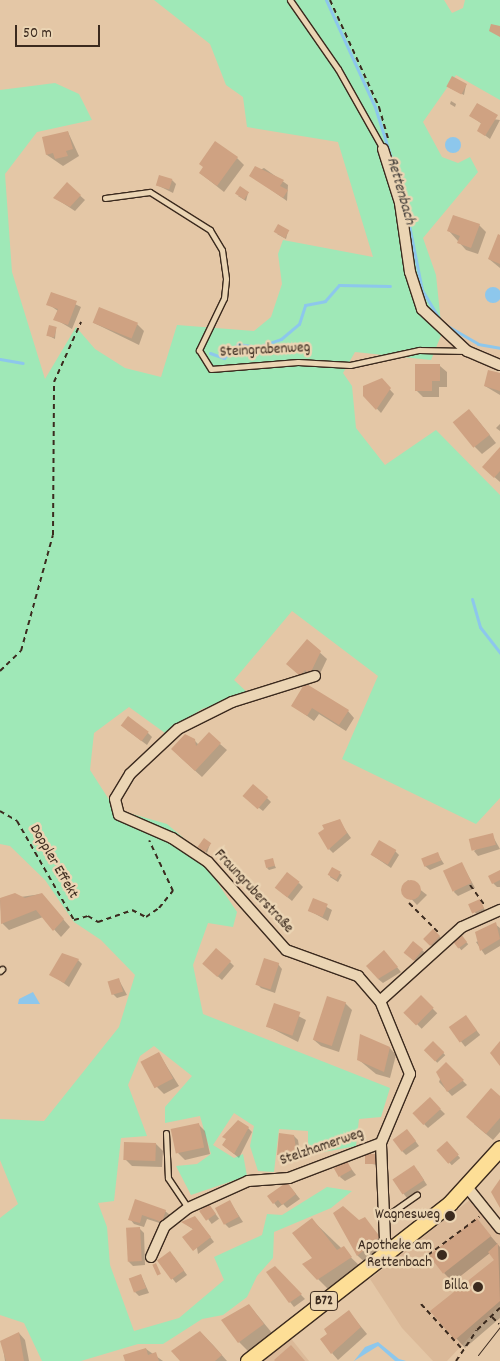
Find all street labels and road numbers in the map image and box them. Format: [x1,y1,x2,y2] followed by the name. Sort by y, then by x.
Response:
[219,340,311,362] street label: Steingrabenweg
[25,822,81,902] street label: Doppler Effekt
[210,846,296,938] street label: Fraungruberstraße
[278,1125,366,1171] street label: Stelzhamerweg
[309,1290,339,1312] road number: B72

